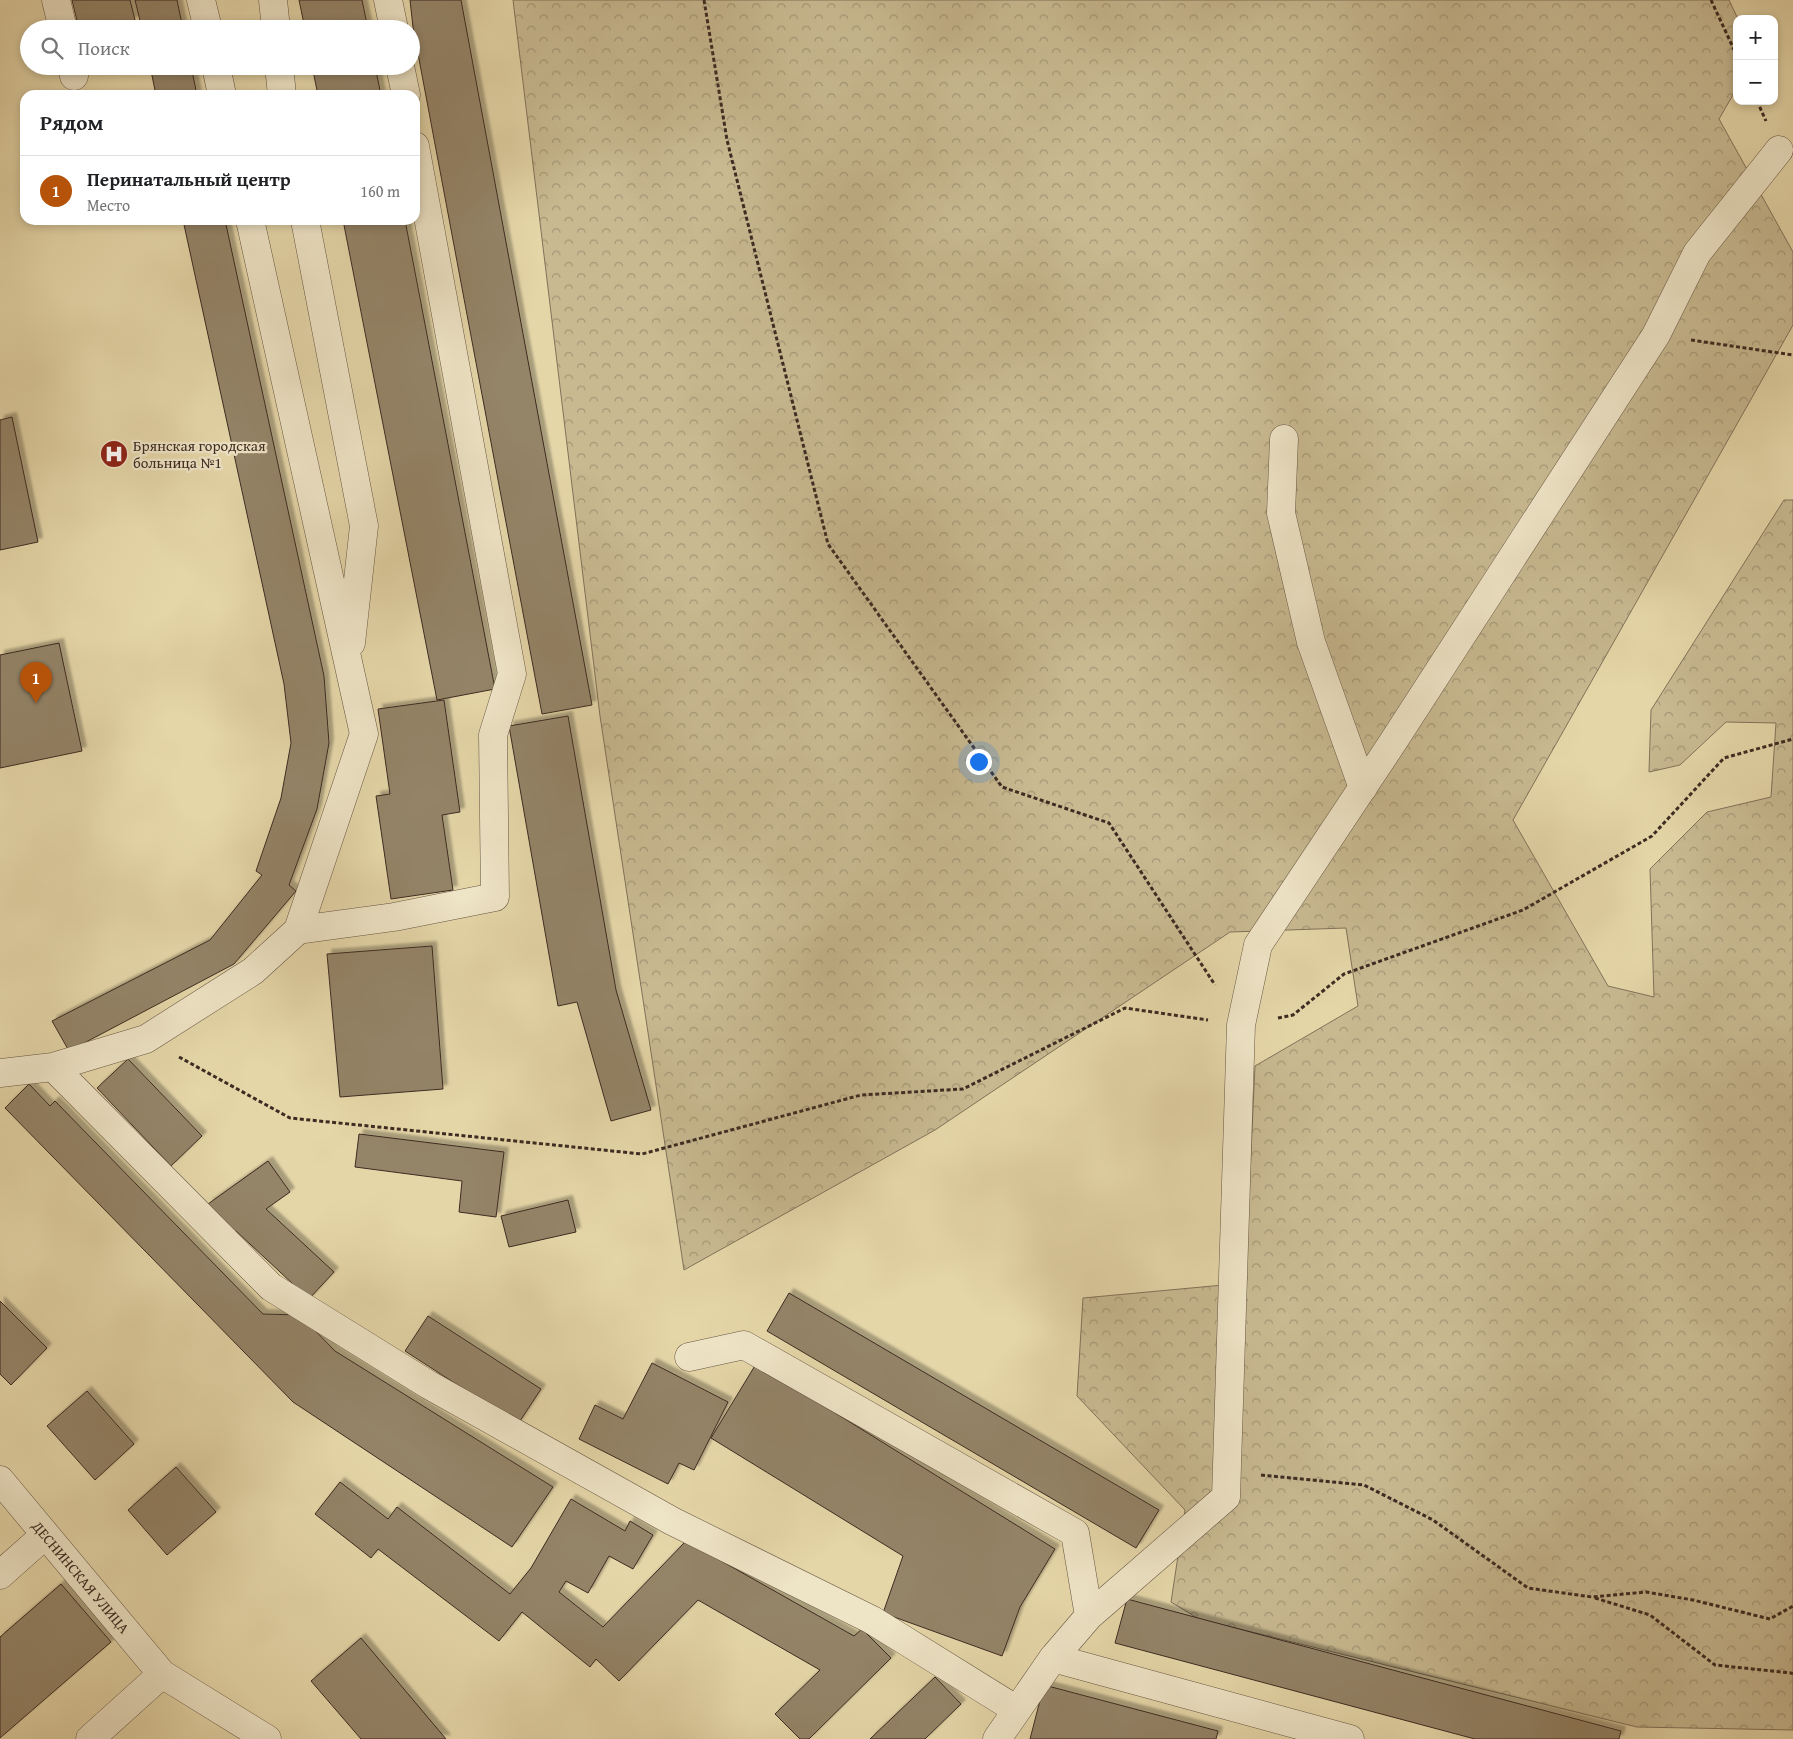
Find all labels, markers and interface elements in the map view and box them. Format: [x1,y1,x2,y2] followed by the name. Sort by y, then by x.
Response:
[1733,15,1778,105] map controls
[1733,15,1778,60] button: +
[20,20,420,75] search box
[38,34,66,62] icon: search
[78,34,130,62] text: Поиск
[1733,60,1778,105] button: −
[40,107,103,138] text: Рядом
[87,165,290,193] text: Перинатальный центр
[52,179,60,203] text: 1
[360,179,400,203] text: 160 m
[87,193,130,217] text: Место
[133,435,266,473] place label: Брянская городская больница №1
[99,439,129,469] hospital icon: Брянская городская больница №1
[20,662,52,703] pin: 1
[966,749,992,775] your location
[27,1515,135,1638] street label: ДЕСНИНСКАЯ УЛИЦА

